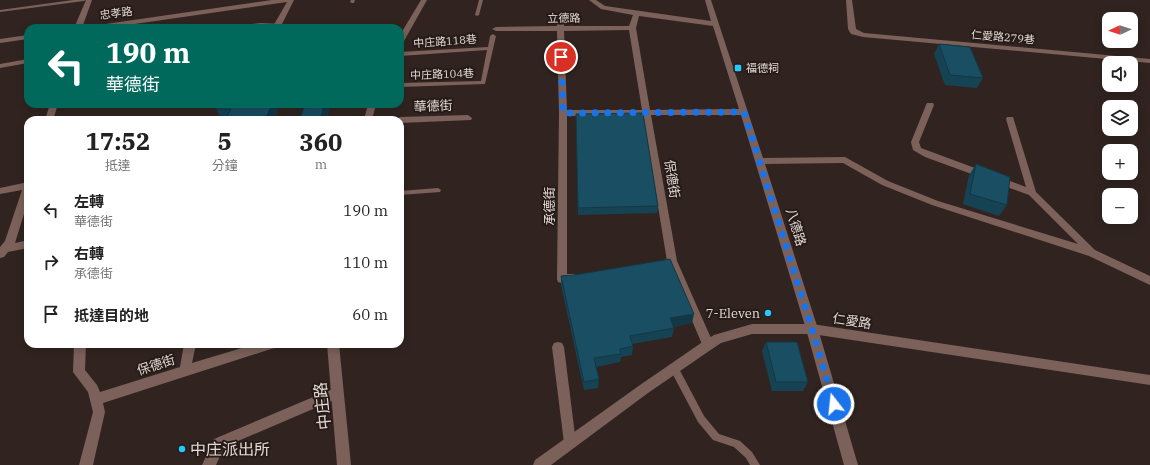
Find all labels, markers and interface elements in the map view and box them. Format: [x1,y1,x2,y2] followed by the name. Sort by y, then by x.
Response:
[99,4,133,22] street label: 忠孝路
[547,11,581,25] street label: 立德路
[1102,12,1138,48] north arrow
[1102,12,1138,224] map controls
[971,27,1035,47] street label: 仁愛路279巷
[413,32,477,50] street label: 中庄路118巷
[106,34,190,71] text: 190 m
[40,40,92,92] icon: left
[544,40,578,74] pin
[550,46,572,68] icon: arrive
[1102,56,1138,92] button: sound
[746,61,779,75] place label: 福德祠
[733,63,743,73] marker: 福德祠
[410,66,474,82] street label: 中庄路104巷
[106,73,160,96] text: 華德街
[413,97,453,115] street label: 華德街
[1102,100,1138,136] button: layers
[85,125,150,157] text: 17:52
[218,125,232,157] text: 5
[299,126,343,158] text: 360
[1102,144,1138,180] button: +
[315,156,327,173] text: m
[105,157,131,174] text: 抵達
[212,157,238,174] text: 分鐘
[661,158,683,200] street label: 保德街
[541,186,558,226] street label: 承德街
[1102,188,1138,224] button: −
[74,192,104,211] text: 左轉
[40,199,62,221] icon: left
[343,201,388,220] text: 190 m
[782,206,810,248] street label: 八德路
[74,213,113,230] text: 華德街
[74,244,104,263] text: 右轉
[40,251,62,273] icon: right
[343,253,388,272] text: 110 m
[74,265,113,282] text: 承德街
[40,303,62,325] icon: arrive
[352,305,388,324] text: 60 m
[706,305,760,322] place label: 7-Eleven
[74,306,149,325] text: 抵達目的地
[763,308,773,318] marker: 7-Eleven
[831,310,873,332] street label: 仁愛路
[135,351,177,379] street label: 保德街
[310,381,334,431] street label: 中庄路
[813,383,855,425] position arrow
[190,439,270,459] place label: 中庄派出所
[177,444,187,454] marker: 中庄派出所

